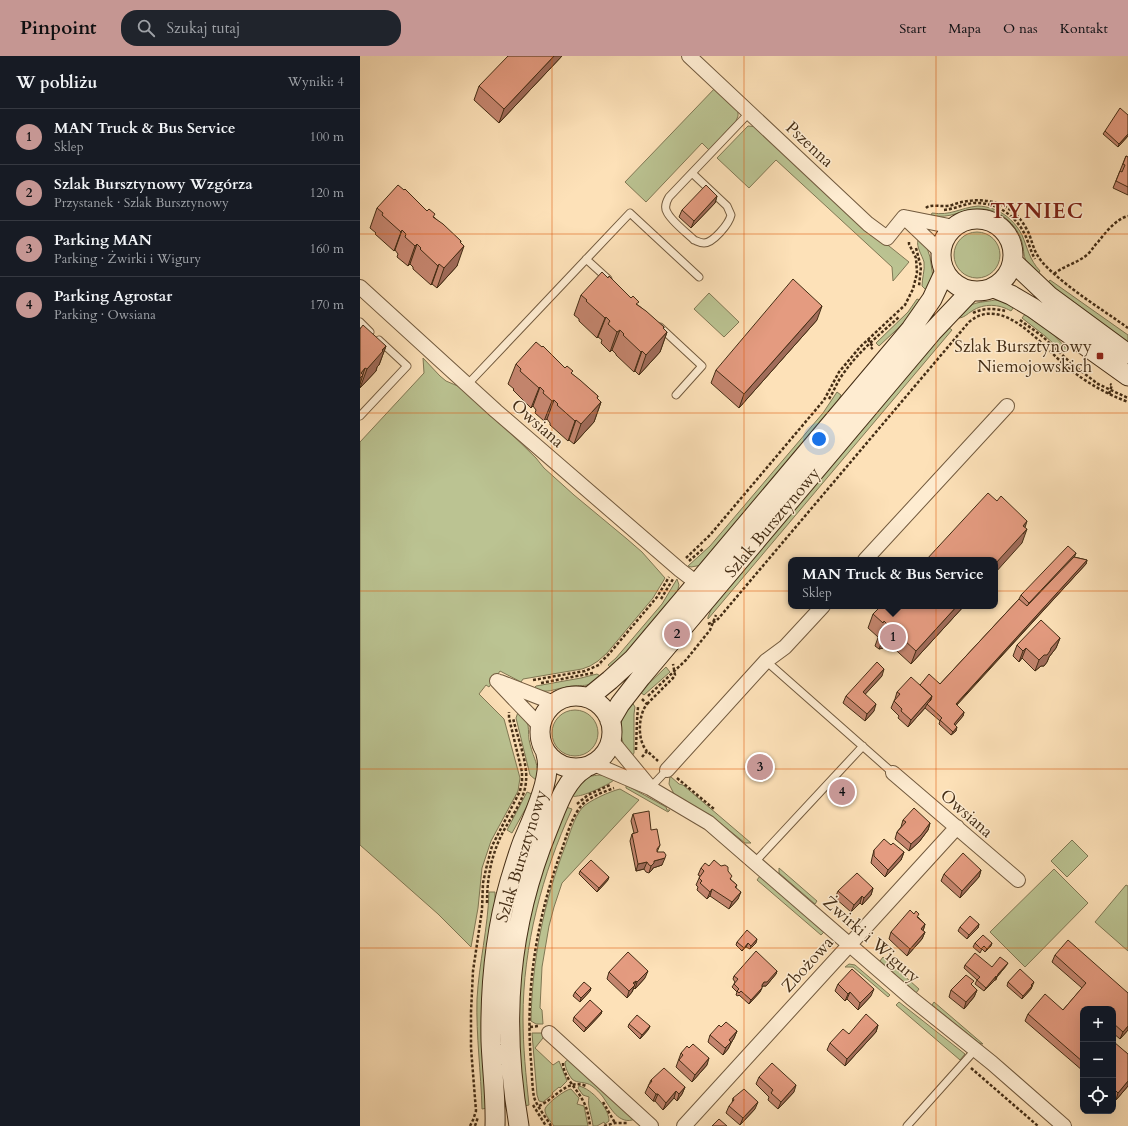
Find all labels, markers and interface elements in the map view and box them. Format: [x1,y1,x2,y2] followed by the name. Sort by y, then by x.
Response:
[121,10,401,46] search box
[20,15,97,41] text: Pinpoint
[135,17,157,39] icon: search
[167,18,240,38] text: Szukaj tutaj
[899,19,926,38] text: Start
[948,19,981,38] text: Mapa
[1003,19,1038,38] text: O nas
[1060,19,1108,38] text: Kontakt
[16,71,97,94] text: W pobliżu
[288,73,344,91] text: Wyniki: 4
[781,116,839,173] street label: Pszenna
[54,118,235,138] text: MAN Truck & Bus Service
[26,128,32,146] text: 1
[310,128,344,146] text: 100 m
[54,138,84,156] text: Sklep
[54,174,253,194] text: Szlak Bursztynowy Wzgórza
[26,184,32,202] text: 2
[310,184,344,202] text: 120 m
[54,194,229,212] text: Przystanek · Szlak Bursztynowy
[990,197,1084,226] district label: TYNIEC
[54,230,152,250] text: Parking MAN
[26,240,32,258] text: 3
[310,240,344,258] text: 160 m
[54,250,201,268] text: Parking · Żwirki i Wigury
[54,286,172,306] text: Parking Agrostar
[26,296,32,314] text: 4
[310,296,344,314] text: 170 m
[54,306,156,324] text: Parking · Owsiana
[954,335,1093,378] place label: Szlak Bursztynowy Niemojowskich
[1095,351,1105,361] marker: Szlak Bursztynowy Niemojowskich
[506,394,570,453] street label: Owsiana
[809,429,829,449] your location
[719,462,825,582] street label: Szlak Bursztynowy
[788,557,998,609] popup
[802,564,984,584] text: MAN Truck & Bus Service
[802,584,832,602] text: Sklep
[664,619,690,649] pin: 2
[880,622,906,652] pin: 1
[747,752,773,782] pin: 3
[829,777,855,807] pin: 4
[935,784,999,843] street label: Owsiana
[490,787,553,925] street label: Szlak Bursztynowy
[818,891,925,988] street label: Żwirki i Wigury
[776,931,839,997] street label: Zbożowa
[1080,1006,1116,1114] map controls
[1080,1006,1116,1042] button: +
[1080,1042,1116,1078] button: −
[1080,1078,1116,1114] button: locate

